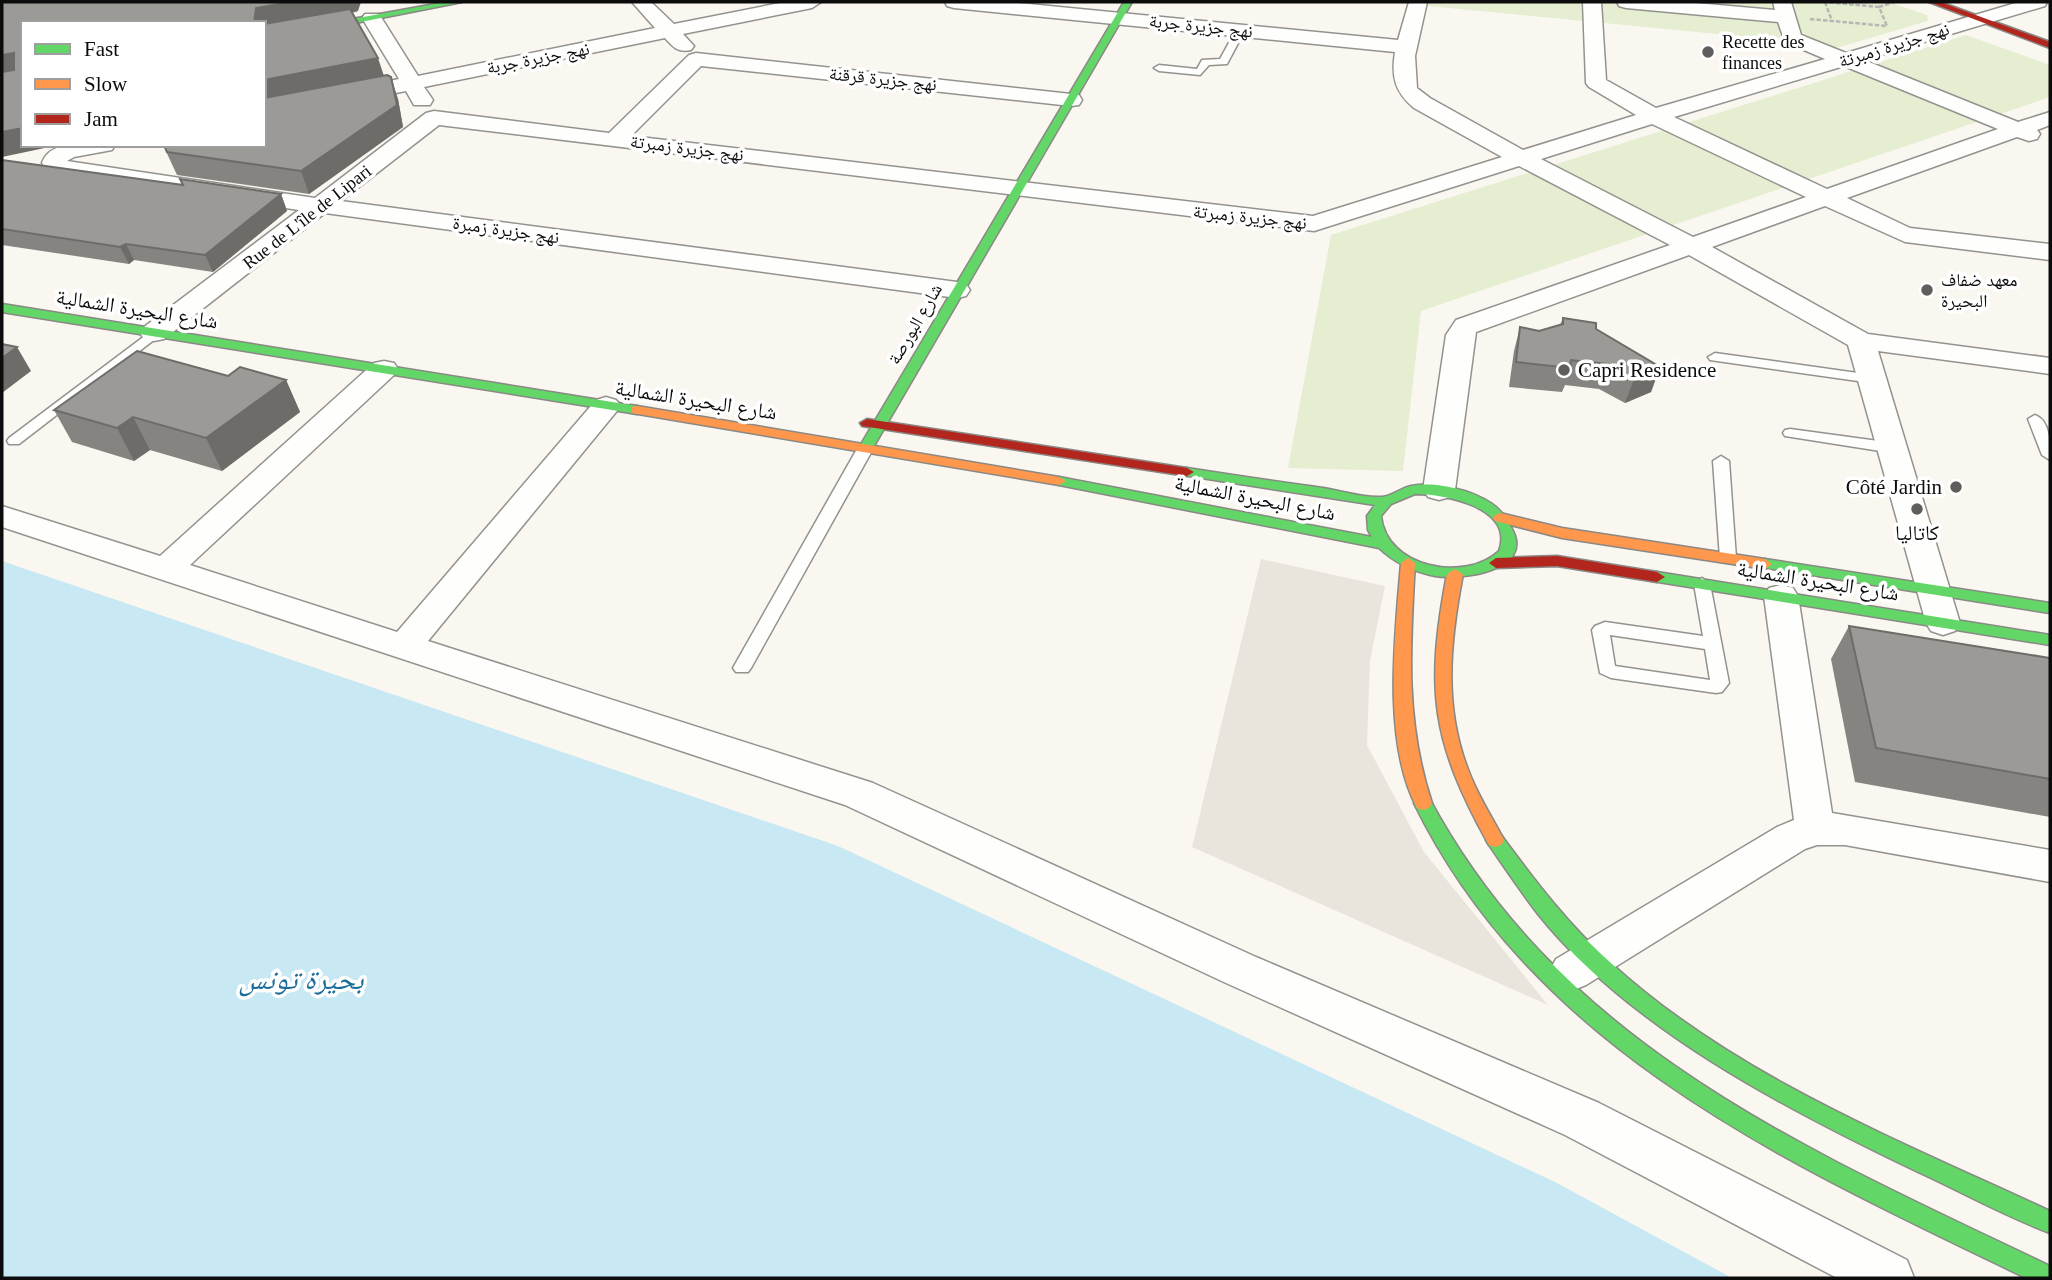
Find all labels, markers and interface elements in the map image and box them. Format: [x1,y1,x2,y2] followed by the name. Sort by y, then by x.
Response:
[1148,11,1254,43] street label: نهج جزيرة جربة
[1836,19,1952,73] street label: نهج جزيرة زمبرتة
[21,21,266,147] legend
[1722,32,1804,73] place label: Recette des finances
[84,37,119,61] text: Fast
[485,38,591,80] street label: نهج جزيرة جربة
[1700,44,1716,60] marker: Recette des finances
[828,63,938,97] street label: نهج جزيرة قرقنة
[84,72,128,96] text: Slow
[84,107,118,131] text: Jam
[629,131,745,167] street label: نهج جزيرة زمبرتة
[239,161,375,273] street label: Rue de L'île de Lipari
[1192,201,1308,235] street label: نهج جزيرة زمبرتة
[451,213,561,249] street label: نهج جزيرة زمبرة
[1941,270,2017,312] place label: معهد ضفاف البحيرة
[884,280,947,368] street label: شارع البورصة
[1919,282,1935,298] marker: معهد ضفاف البحيرة
[54,284,220,335] street label: شارع البحيرة الشمالية
[1578,358,1716,382] place label: Capri Residence
[1556,362,1572,378] marker: Capri Residence
[613,375,779,426] street label: شارع البحيرة الشمالية
[1172,471,1338,526] street label: شارع البحيرة الشمالية
[1846,475,1942,499] place label: Côté Jardin
[1948,479,1964,495] marker: Côté Jardin
[1909,501,1925,517] marker: كاتاليا
[1895,521,1939,545] place label: كاتاليا
[1735,556,1901,607] street label: شارع البحيرة الشمالية
[238,964,364,997] water label: بحيرة تونس

